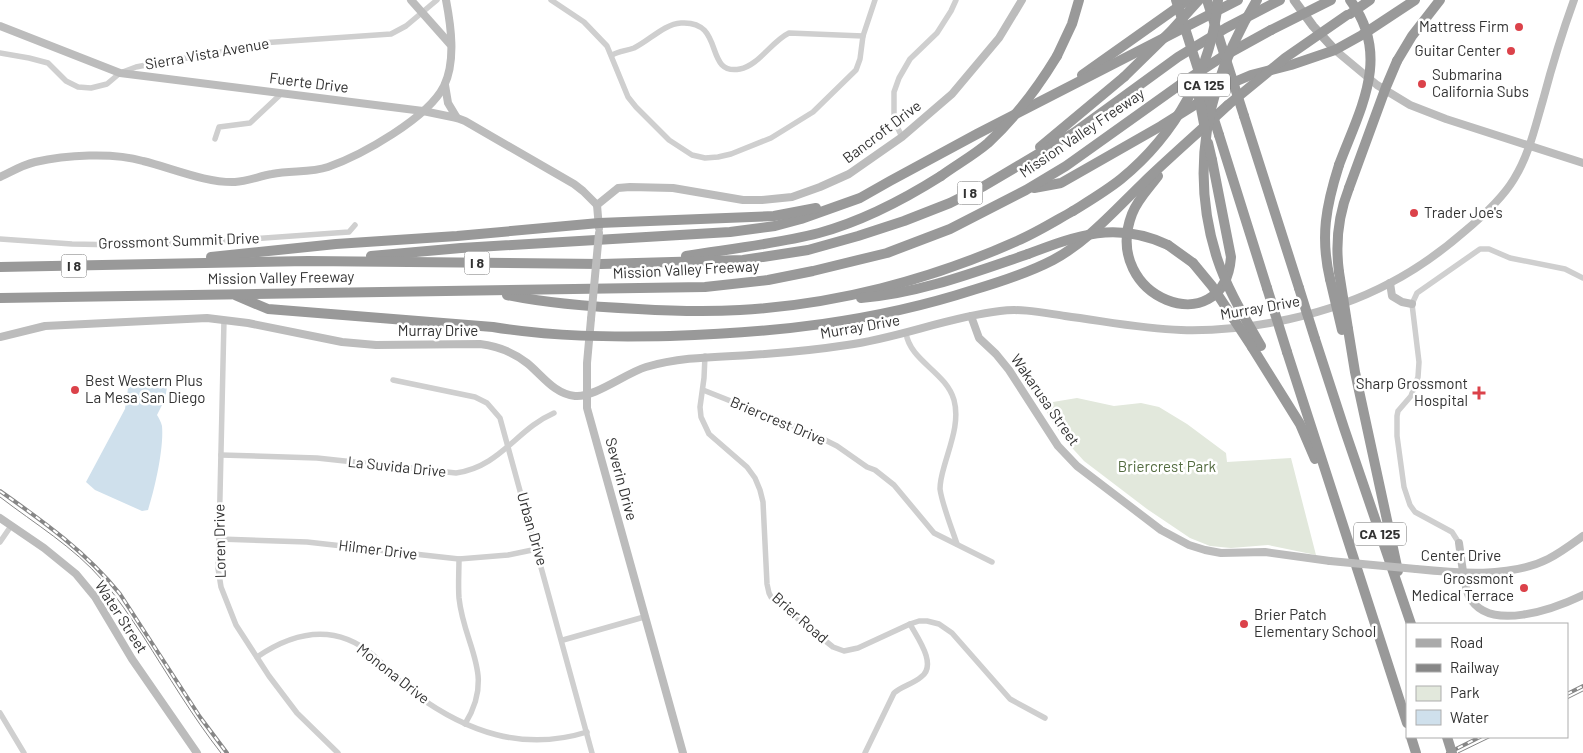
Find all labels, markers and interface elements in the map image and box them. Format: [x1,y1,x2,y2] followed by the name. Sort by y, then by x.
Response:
[1419,17,1509,35] place label: Mattress Firm
[1513,21,1525,33] marker: Mattress Firm
[143,33,270,73] street label: Sierra Vista Avenue
[1414,41,1502,59] place label: Guitar Center
[1505,45,1517,57] marker: Guitar Center
[1432,65,1529,100] place label: Submarina California Subs
[268,68,350,96] street label: Fuerte Drive
[1178,74,1230,96] road number: CA 125
[1416,78,1428,90] marker: Submarina California Subs
[1016,84,1147,181] street label: Mission Valley Freeway
[839,96,924,167] street label: Bancroft Drive
[958,182,982,204] road number: I 8
[1424,203,1503,221] place label: Trader Joe's
[1408,207,1420,219] marker: Trader Joe's
[98,228,260,252] street label: Grossmont Summit Drive
[464,252,490,274] road number: I 8
[62,255,86,278] road number: I 8
[612,256,760,282] street label: Mission Valley Freeway
[207,267,355,287] street label: Mission Valley Freeway
[1219,291,1301,323] street label: Murray Drive
[819,310,901,342] street label: Murray Drive
[398,321,478,339] street label: Murray Drive
[1008,350,1084,449] street label: Wakarusa Street
[85,371,205,406] place label: Best Western Plus La Mesa San Diego
[1356,374,1468,409] place label: Sharp Grossmont Hospital
[69,384,81,396] marker: Best Western Plus La Mesa San Diego
[1472,386,1486,400] marker: Sharp Grossmont Hospital
[728,392,829,448] street label: Briercrest Drive
[602,435,642,522] street label: Severin Drive
[347,452,447,480] street label: La Suvida Drive
[1118,457,1217,475] park label: Briercrest Park
[514,490,552,568] street label: Urban Drive
[209,504,229,578] street label: Loren Drive
[1354,522,1406,546] road number: CA 125
[338,535,419,563] street label: Hilmer Drive
[1421,546,1501,564] street label: Center Drive
[1412,569,1514,604] place label: Grossmont Medical Terrace
[92,577,152,656] street label: Water Street
[1518,582,1530,594] marker: Grossmont Medical Terrace
[769,588,832,646] street label: Brier Road
[1254,605,1376,640] place label: Brier Patch Elementary School
[1238,618,1250,630] marker: Brier Patch Elementary School
[1406,623,1568,738] legend
[1450,633,1483,651] text: Road
[354,639,434,707] street label: Monona Drive
[1450,658,1499,676] text: Railway
[1450,683,1480,701] text: Park
[1450,708,1489,726] text: Water

